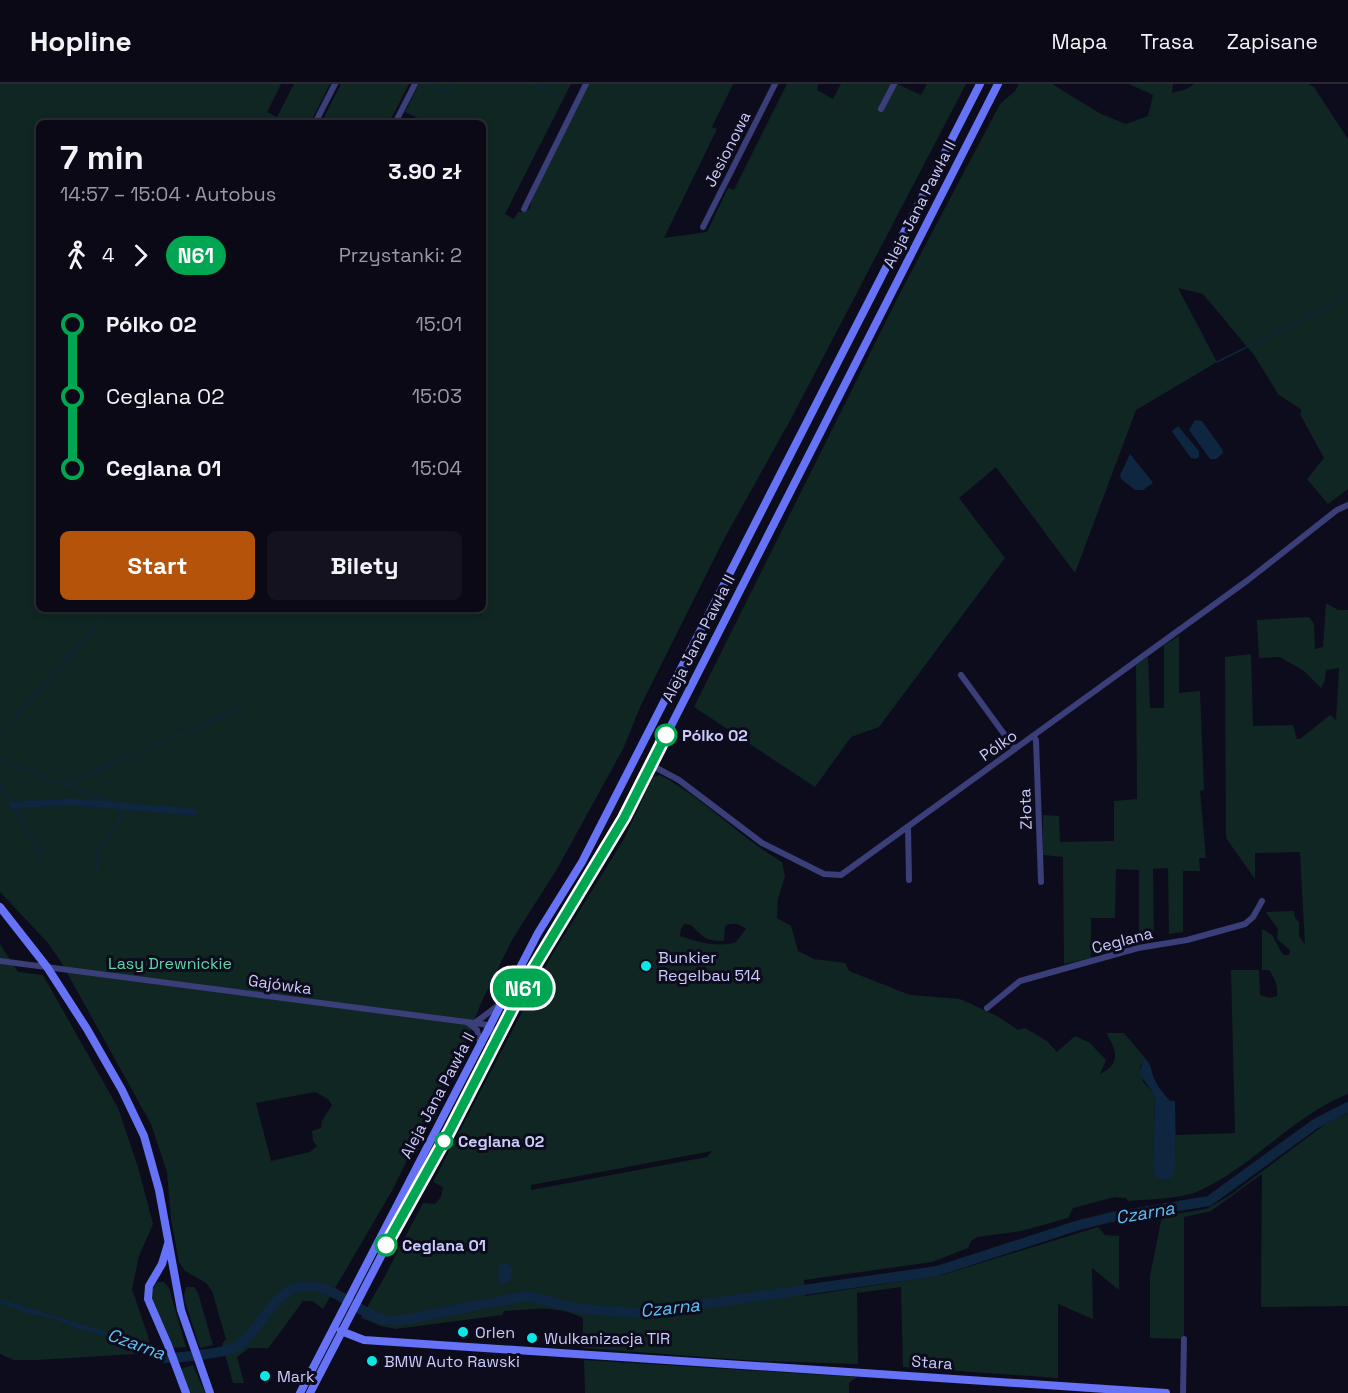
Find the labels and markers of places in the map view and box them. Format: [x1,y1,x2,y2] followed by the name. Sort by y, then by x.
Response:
[655,724,677,746] marker: Pólko 02
[682,725,748,746] place label: Pólko 02
[658,947,760,986] place label: Bunkier Regelbau 514
[639,959,653,973] marker: Bunkier Regelbau 514
[458,1131,544,1152] place label: Ceglana 02
[435,1132,453,1150] marker: Ceglana 02
[375,1234,397,1256] marker: Ceglana 01
[402,1235,486,1256] place label: Ceglana 01
[475,1322,515,1343] place label: Orlen
[456,1325,470,1339] marker: Orlen
[544,1328,670,1349] place label: Wulkanizacja TIR
[525,1331,539,1345] marker: Wulkanizacja TIR
[384,1351,520,1372] place label: BMW Auto Rawski
[365,1354,379,1368] marker: BMW Auto Rawski
[277,1366,315,1387] place label: Mark
[258,1369,272,1383] marker: Mark

